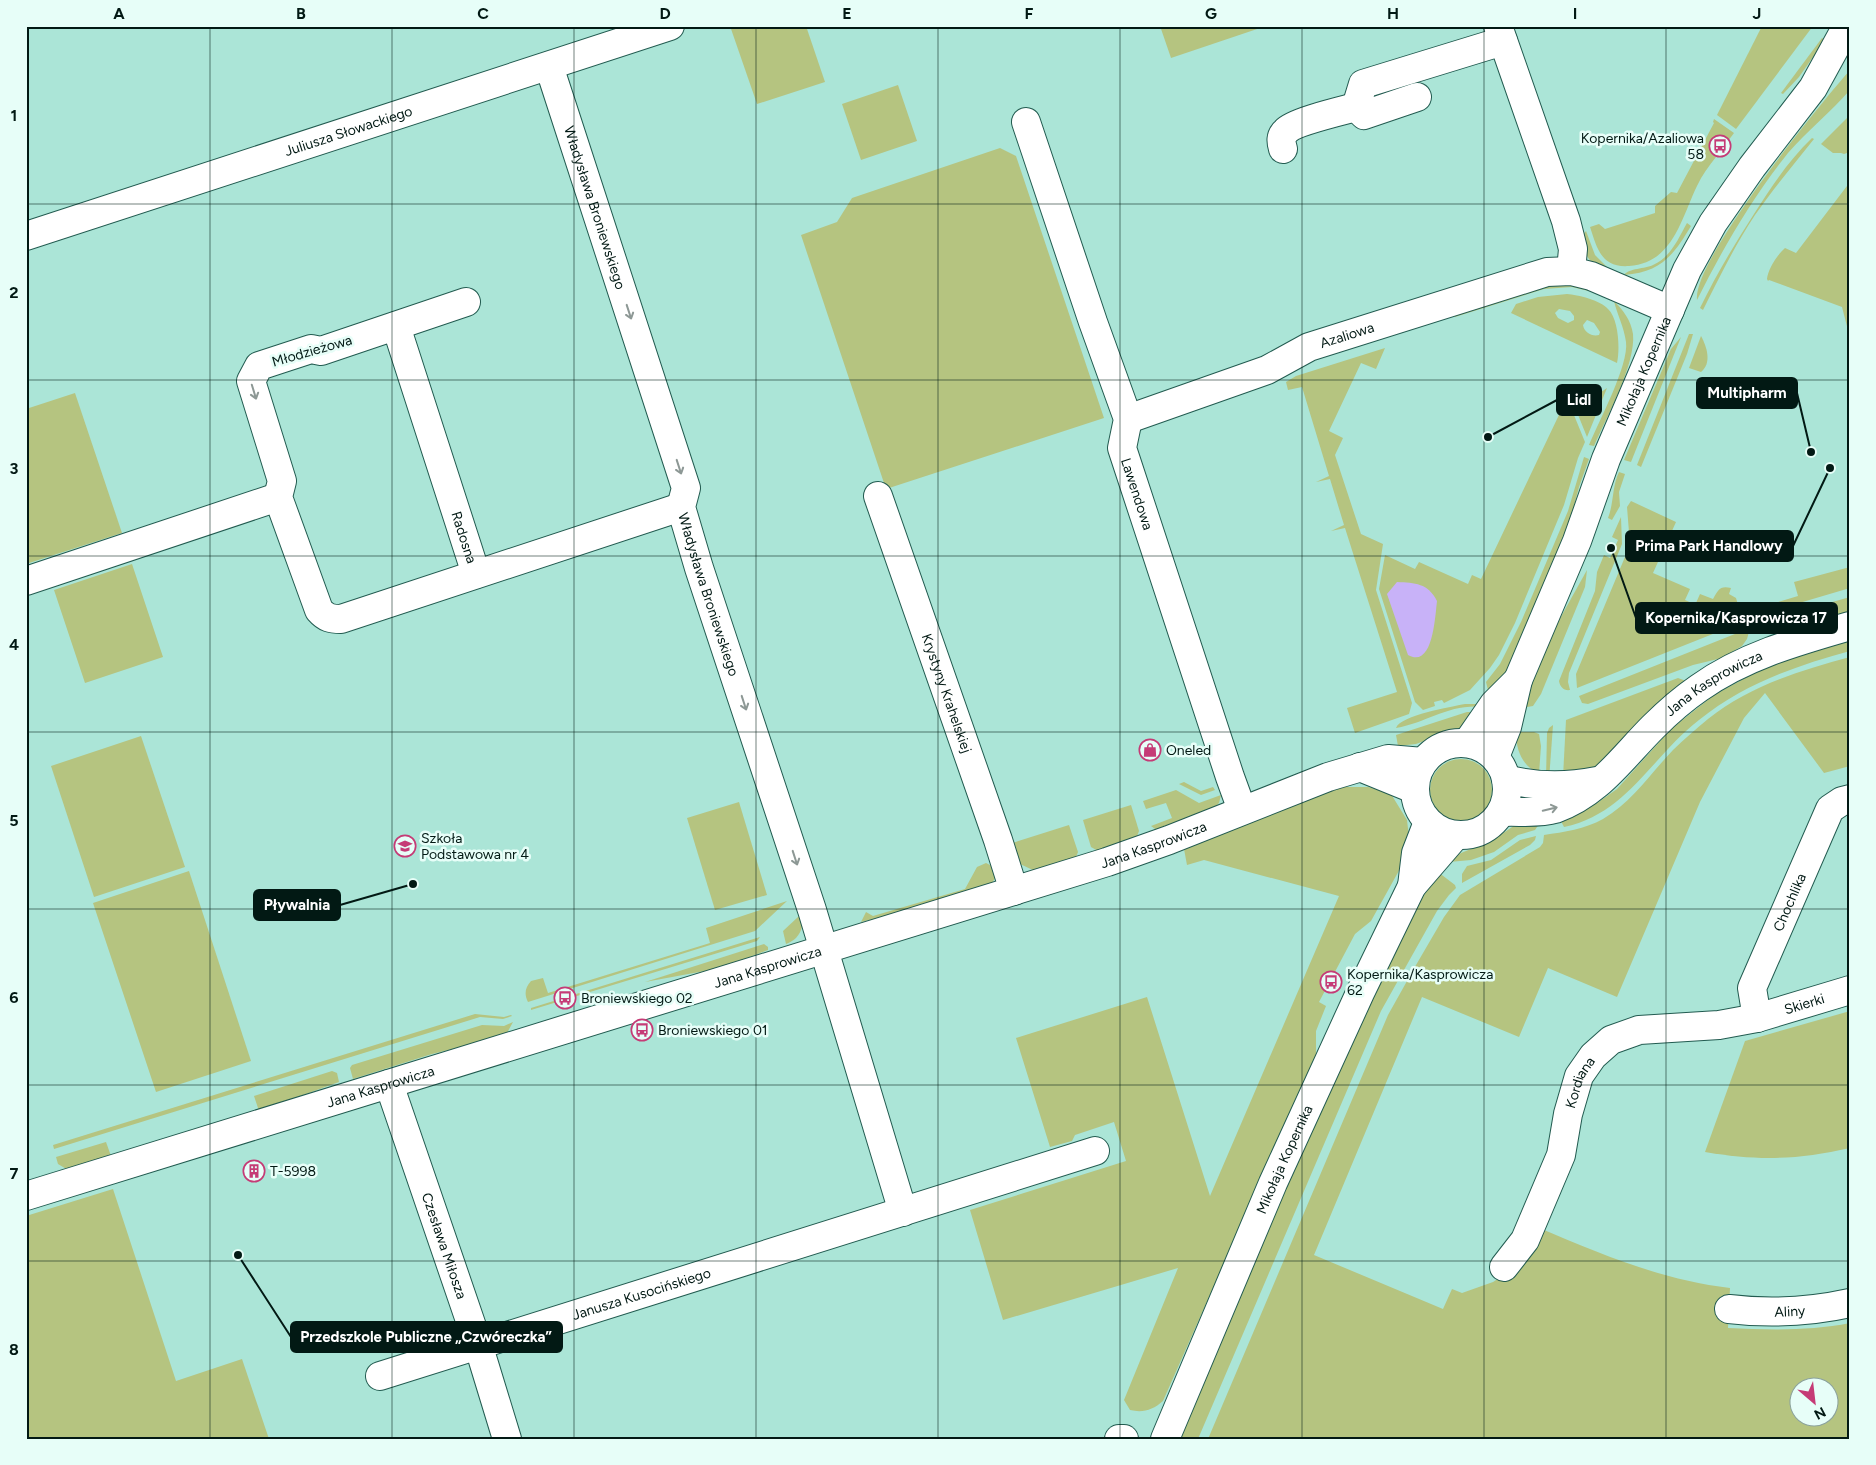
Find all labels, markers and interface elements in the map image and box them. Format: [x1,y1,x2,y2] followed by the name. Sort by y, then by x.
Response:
[113,4,125,23] text: A
[296,4,306,23] text: B
[477,4,489,23] text: C
[659,4,671,23] text: D
[842,4,852,23] text: E
[1025,4,1034,23] text: F
[1205,4,1217,23] text: G
[1387,4,1399,23] text: H
[1573,4,1577,23] text: I
[1753,4,1761,23] text: J
[282,102,414,160] street label: Juliusza Słowackiego
[11,106,17,125] text: 1
[561,124,629,291] street label: Władysława Broniewskiego
[1581,130,1704,163] place label: Kopernika/Azaliowa 58
[1708,134,1732,158] bus stop icon: Kopernika/Azaliowa 58
[9,283,19,302] text: 2
[624,304,634,320] one-way arrow
[1613,314,1675,429] street label: Mikołaja Kopernika
[1318,319,1376,352] street label: Azaliowa
[270,331,354,371] street label: Młodzieżowa
[1697,378,1797,408] callout: Multipharm
[250,384,260,400] one-way arrow
[1707,384,1787,402] text: Multipharm
[1557,385,1601,415] callout: Lidl
[1567,391,1591,409] text: Lidl
[1117,456,1157,532] street label: Lawendowa
[675,458,684,474] one-way arrow
[10,459,19,478] text: 3
[448,509,480,565] street label: Radosna
[675,511,743,678] street label: Władysława Broniewskiego
[1626,531,1793,561] callout: Prima Park Handlowy
[1635,537,1783,555] text: Prima Park Handlowy
[1636,603,1837,633] callout: Kopernika/Kasprowicza 17
[1645,609,1827,627] text: Kopernika/Kasprowicza 17
[918,631,976,755] street label: Krystyny Krahelskiej
[9,635,19,654] text: 4
[1662,647,1765,720] street label: Jana Kasprowicza
[739,695,749,711] one-way arrow
[1138,738,1162,762] shop icon: Oneled
[1166,742,1211,759] place label: Oneled
[1542,804,1558,813] one-way arrow
[9,811,19,830] text: 5
[1099,818,1209,872] street label: Jana Kasprowicza
[421,830,529,863] place label: Szkoła Podstawowa nr 4
[393,834,417,858] school or university icon: Szkoła Podstawowa nr 4
[791,849,800,865] one-way arrow
[1769,871,1809,934] street label: Chochlika
[254,890,340,920] callout: Pływalnia
[264,896,330,914] text: Pływalnia
[712,942,823,992] street label: Jana Kasprowicza
[1347,966,1493,999] place label: Kopernika/Kasprowicza 62
[1319,970,1343,994] bus stop icon: Kopernika/Kasprowicza 62
[553,986,577,1010] bus stop icon: Broniewskiego 02
[9,988,19,1007] text: 6
[581,990,693,1007] place label: Broniewskiego 02
[1782,990,1826,1018] street label: Skierki
[630,1018,654,1042] bus stop icon: Broniewskiego 01
[658,1022,768,1039] place label: Broniewskiego 01
[1562,1053,1598,1110] street label: Kordiana
[325,1062,436,1111] street label: Jana Kasprowicza
[1253,1102,1316,1216] street label: Mikołaja Kopernika
[242,1159,266,1183] building icon: T-5998
[270,1163,316,1180] place label: T-5998
[10,1164,19,1183] text: 7
[418,1190,470,1301] street label: Czesława Miłosza
[570,1264,713,1324] street label: Janusza Kusocińskiego
[1774,1302,1807,1320] street label: Aliny
[291,1322,562,1352] callout: Przedszkole Publiczne „Czwóreczka”
[300,1328,552,1346] text: Przedszkole Publiczne „Czwóreczka”
[9,1340,19,1359] text: 8
[1788,1378,1838,1428] north arrow
[1811,1403,1829,1423] text: N

